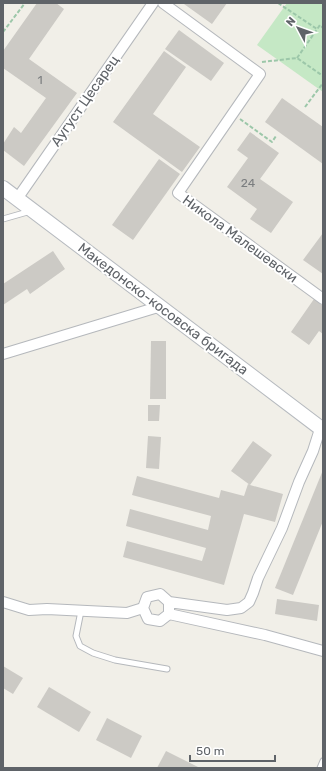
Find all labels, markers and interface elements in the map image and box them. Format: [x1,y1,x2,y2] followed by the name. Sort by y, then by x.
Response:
[278,8,318,48] north arrow
[283,14,298,29] text: N
[47,52,123,150] street label: Аугуст Цесарец
[37,73,43,87] house number: 1
[241,176,256,190] house number: 24
[179,192,301,286] street label: Никола Малешевски
[75,239,251,379] street label: Македонско-косовска бригада
[190,737,275,763] scale bar
[196,744,224,758] text: 50 m

